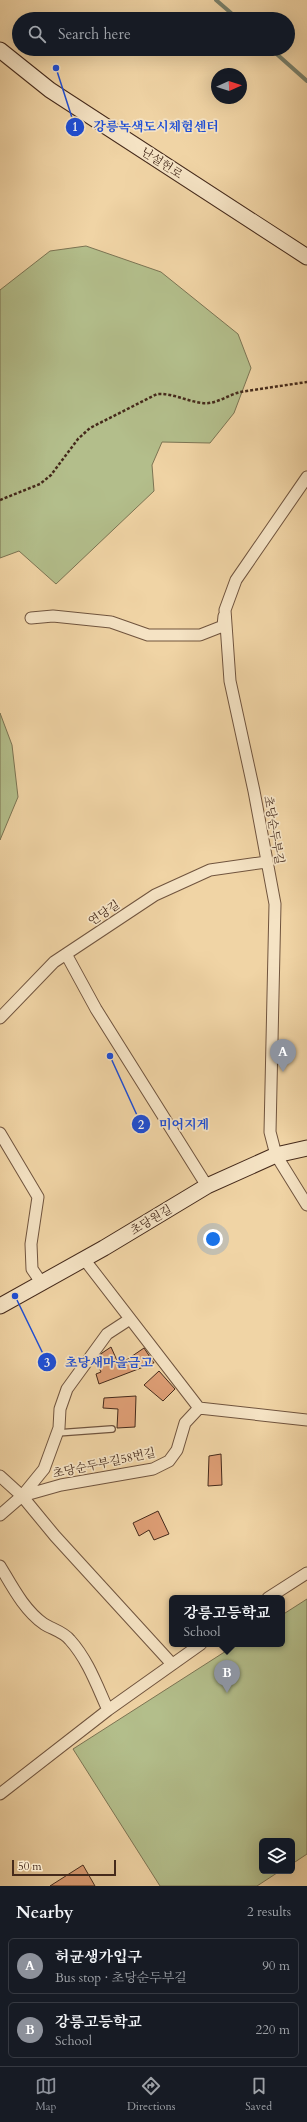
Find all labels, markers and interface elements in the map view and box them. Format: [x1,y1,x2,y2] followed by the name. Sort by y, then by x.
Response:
[12,12,295,56] search box
[26,23,48,45] icon: search
[58,24,131,44] text: Search here
[211,68,247,104] north arrow
[65,114,226,139] callout: 강릉녹색도시체험센터
[93,118,219,136] text: 강릉녹색도시체험센터
[72,119,78,135] text: 1
[138,144,186,183] street label: 난설헌로
[260,794,288,866] street label: 초당순두부길
[85,897,123,929] street label: 연당길
[270,1039,296,1072] pin: A
[131,1112,217,1137] callout: 미어지게
[159,1116,209,1134] text: 미어지게
[138,1117,144,1133] text: 2
[127,1201,175,1239] street label: 초당원길
[203,1229,223,1249] your location
[37,1350,161,1375] callout: 초당새마을금고
[65,1354,153,1372] text: 초당새마을금고
[44,1355,50,1371] text: 3
[51,1444,157,1482] street label: 초당순두부길58번길
[169,1595,285,1647] popup
[184,1603,270,1623] text: 강릉고등학교
[184,1623,220,1641] text: School
[214,1660,240,1693] pin: B
[259,1838,295,1874] map controls
[259,1838,295,1874] button: layers
[12,1858,116,1877] scale bar
[18,1859,42,1874] text: 50 m
[16,1901,73,1924] text: Nearby
[247,1903,291,1921] text: 2 results
[55,1947,142,1967] text: 허균생가입구
[25,1957,35,1975] text: A
[262,1957,290,1975] text: 90 m
[55,1969,187,1987] text: Bus stop · 초당순두부길
[55,2012,142,2032] text: 강릉고등학교
[25,2021,35,2039] text: B
[256,2021,290,2039] text: 220 m
[55,2032,92,2050] text: School
[35,2075,57,2114] tab: Map
[127,2075,175,2114] tab: Directions
[245,2075,272,2114] tab: Saved

